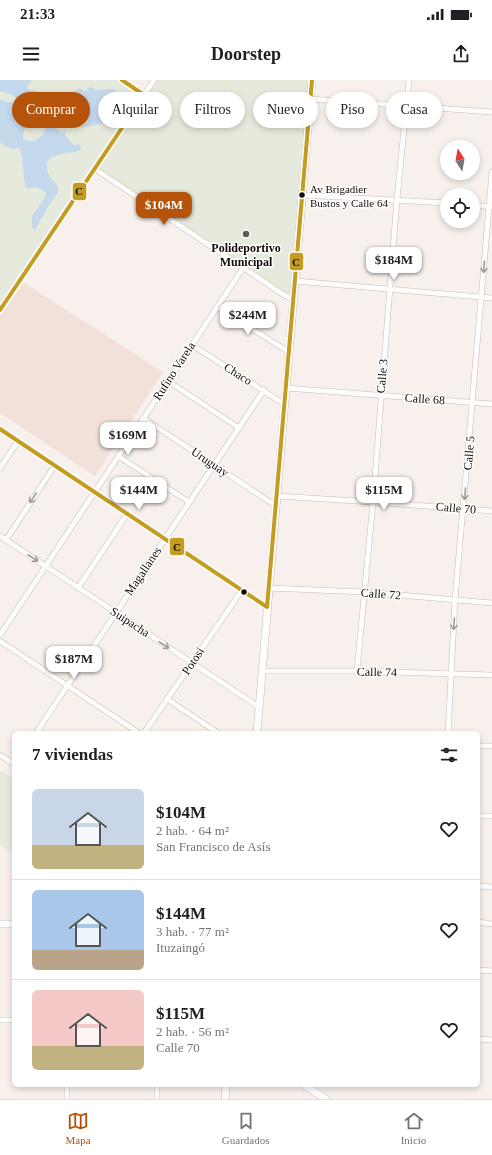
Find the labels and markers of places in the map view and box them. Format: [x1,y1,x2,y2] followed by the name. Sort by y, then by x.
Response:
[310,183,388,209] place label: Av Brigadier Bustos y Calle 64
[297,190,307,200] marker: Av Brigadier Bustos y Calle 64
[136,192,192,226] pin: $104M
[241,229,251,239] marker: Polideportivo Municipal
[211,241,281,269] place label: Polideportivo Municipal
[366,247,422,281] pin: $184M
[220,302,276,336] pin: $244M
[100,422,156,456] pin: $169M
[111,477,167,511] pin: $144M
[356,477,412,511] pin: $115M
[239,587,249,597] unlabelled marker
[46,646,102,680] pin: $187M

